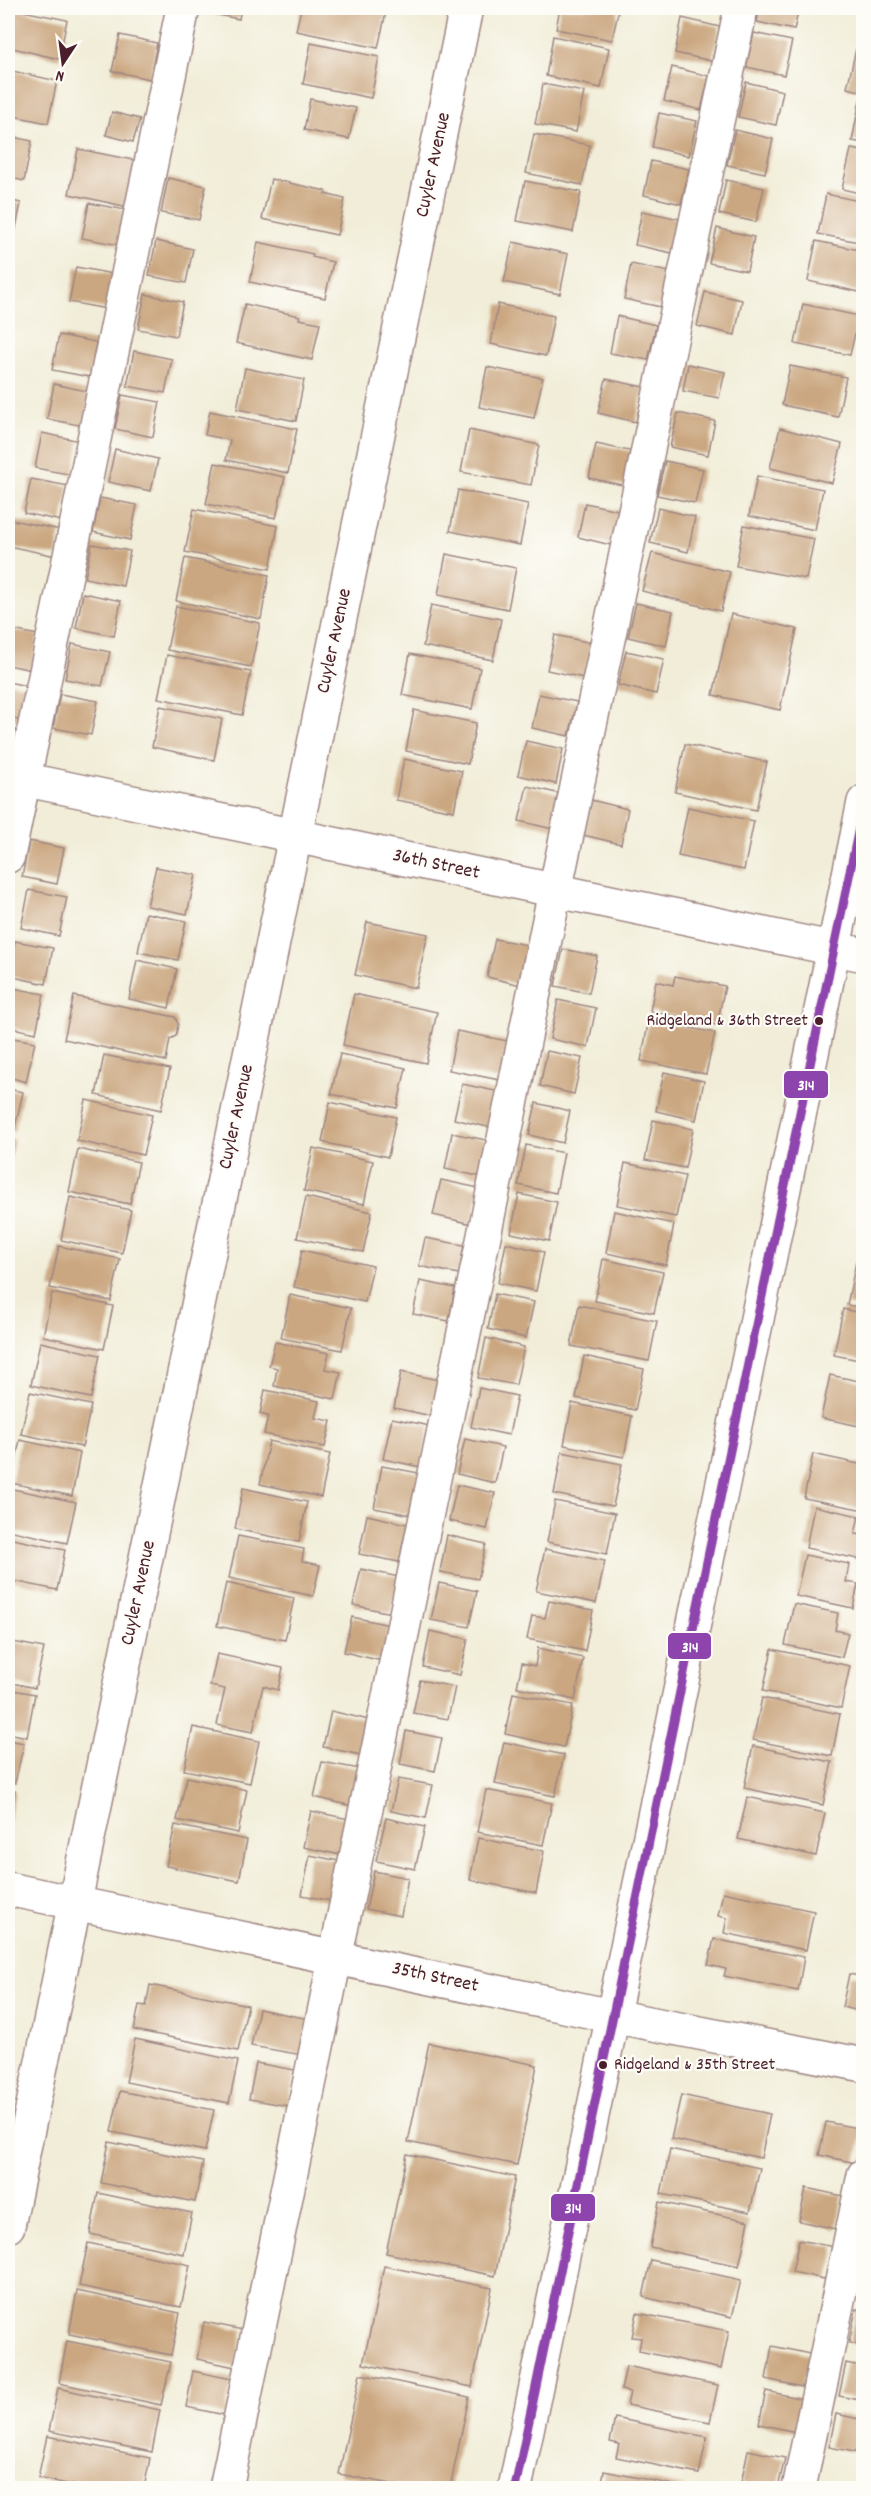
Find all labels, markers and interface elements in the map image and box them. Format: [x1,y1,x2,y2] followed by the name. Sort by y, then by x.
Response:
[33,33,93,93] north arrow
[54,63,67,87] text: N
[409,110,459,220] street label: Cuyler Avenue
[310,586,360,696] street label: Cuyler Avenue
[390,842,482,888] street label: 36th Street
[646,1009,808,1034] place label: Ridgeland & 36th Street
[813,1015,825,1027] marker: Ridgeland & 36th Street
[212,1062,262,1172] street label: Cuyler Avenue
[783,1070,829,1099] line badge: 314
[797,1075,815,1098] text: 314
[114,1538,164,1648] street label: Cuyler Avenue
[667,1632,712,1660] line badge: 314
[681,1637,699,1660] text: 314
[389,1955,481,2001] street label: 35th Street
[614,2053,775,2078] place label: Ridgeland & 35th Street
[597,2059,609,2071] marker: Ridgeland & 35th Street
[550,2193,596,2222] line badge: 314
[564,2198,582,2221] text: 314

